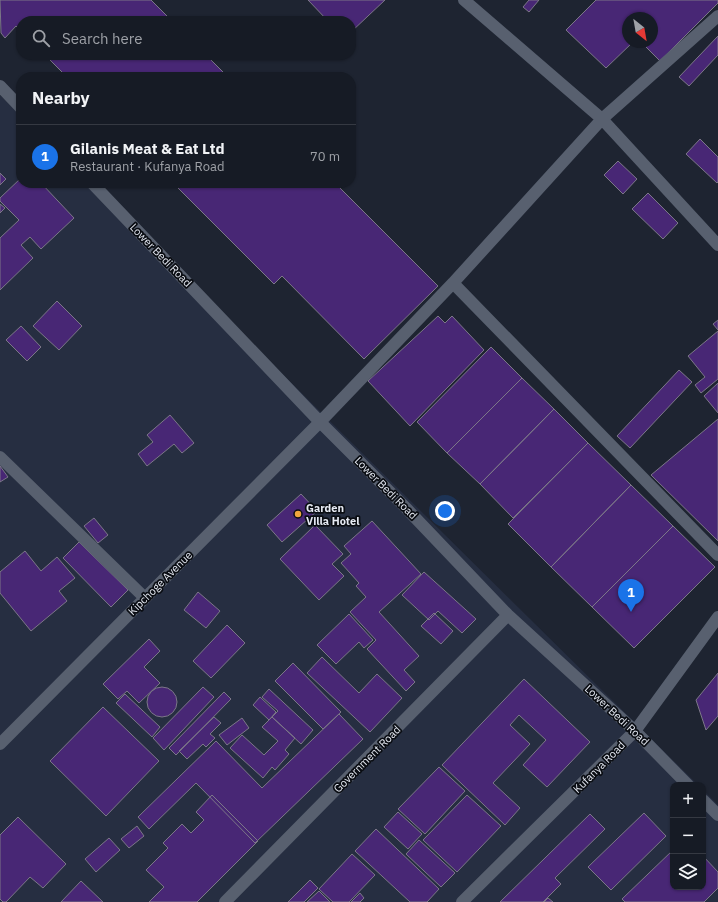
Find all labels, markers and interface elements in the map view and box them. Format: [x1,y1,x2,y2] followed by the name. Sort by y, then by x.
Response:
[622,12,658,48] north arrow
[16,16,356,60] search box
[30,27,52,49] icon: search
[62,29,142,48] text: Search here
[32,87,90,109] text: Nearby
[70,139,225,158] text: Gilanis Meat & Eat Ltd
[41,148,49,165] text: 1
[310,148,340,165] text: 70 m
[70,158,225,175] text: Restaurant · Kufanya Road
[127,220,195,290] street label: Lower Bedi Road
[352,454,420,522] street label: Lower Bedi Road
[306,501,360,528] place label: Garden Villa Hotel
[435,501,455,521] your location
[293,509,303,519] marker: Garden Villa Hotel
[125,548,195,618] street label: Kipchoge Avenue
[618,579,644,612] pin: 1
[582,682,652,748] street label: Lower Bedi Road
[331,723,403,795] street label: Government Road
[570,738,628,796] street label: Kufanya Road
[670,782,706,890] map controls
[670,782,706,818] button: +
[670,818,706,854] button: −
[670,854,706,890] button: layers

